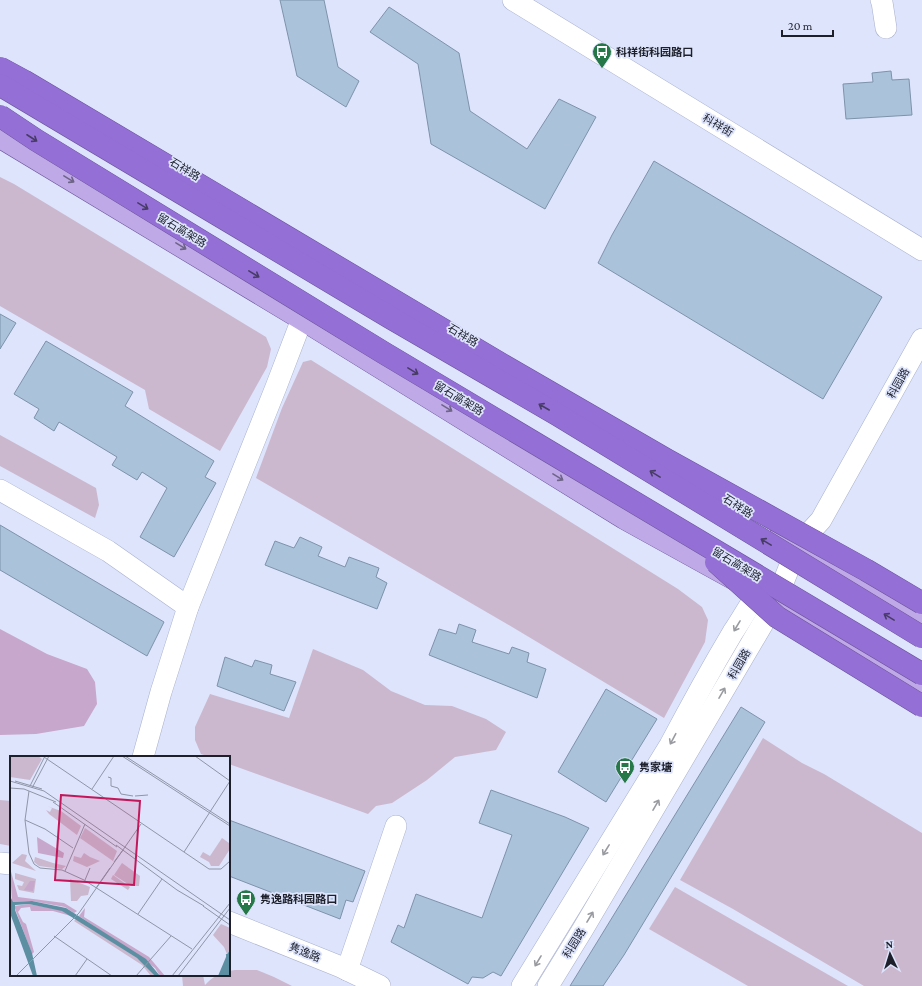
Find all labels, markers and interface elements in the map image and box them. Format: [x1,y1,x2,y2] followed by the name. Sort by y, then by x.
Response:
[782,12,833,38] scale bar
[788,19,813,33] text: 20 m
[591,41,613,69] bus stop icon: 科祥街科园路口
[616,46,693,58] place label: 科祥街科园路口
[701,111,735,139] street label: 科祥街
[27,134,38,142] one-way arrow
[168,155,202,183] street label: 石祥路
[63,175,75,183] one-way arrow
[137,202,148,210] one-way arrow
[155,211,209,249] street label: 留石高架路
[175,243,187,251] one-way arrow
[248,270,259,278] one-way arrow
[446,321,480,349] street label: 石祥路
[885,366,911,400] street label: 科园路
[407,367,419,375] one-way arrow
[432,379,486,417] street label: 留石高架路
[538,402,550,410] one-way arrow
[441,405,453,413] one-way arrow
[650,470,661,478] one-way arrow
[552,473,564,481] one-way arrow
[721,492,755,520] street label: 石祥路
[761,538,772,546] one-way arrow
[710,545,764,583] street label: 留石高架路
[884,613,895,621] one-way arrow
[733,620,741,632] one-way arrow
[726,647,752,681] street label: 科园路
[719,687,727,699] one-way arrow
[669,733,677,745] one-way arrow
[10,756,230,976] inset map
[614,756,636,784] bus stop icon: 隽家塘
[639,761,673,773] place label: 隽家塘
[653,799,661,811] one-way arrow
[601,844,609,856] one-way arrow
[235,888,257,916] bus stop icon: 隽逸路科园路口
[260,893,337,905] place label: 隽逸路科园路口
[587,911,595,923] one-way arrow
[560,926,588,960] street label: 科园路
[870,934,910,974] north arrow
[885,938,894,950] text: N
[287,940,323,964] street label: 隽逸路
[534,955,542,966] one-way arrow

